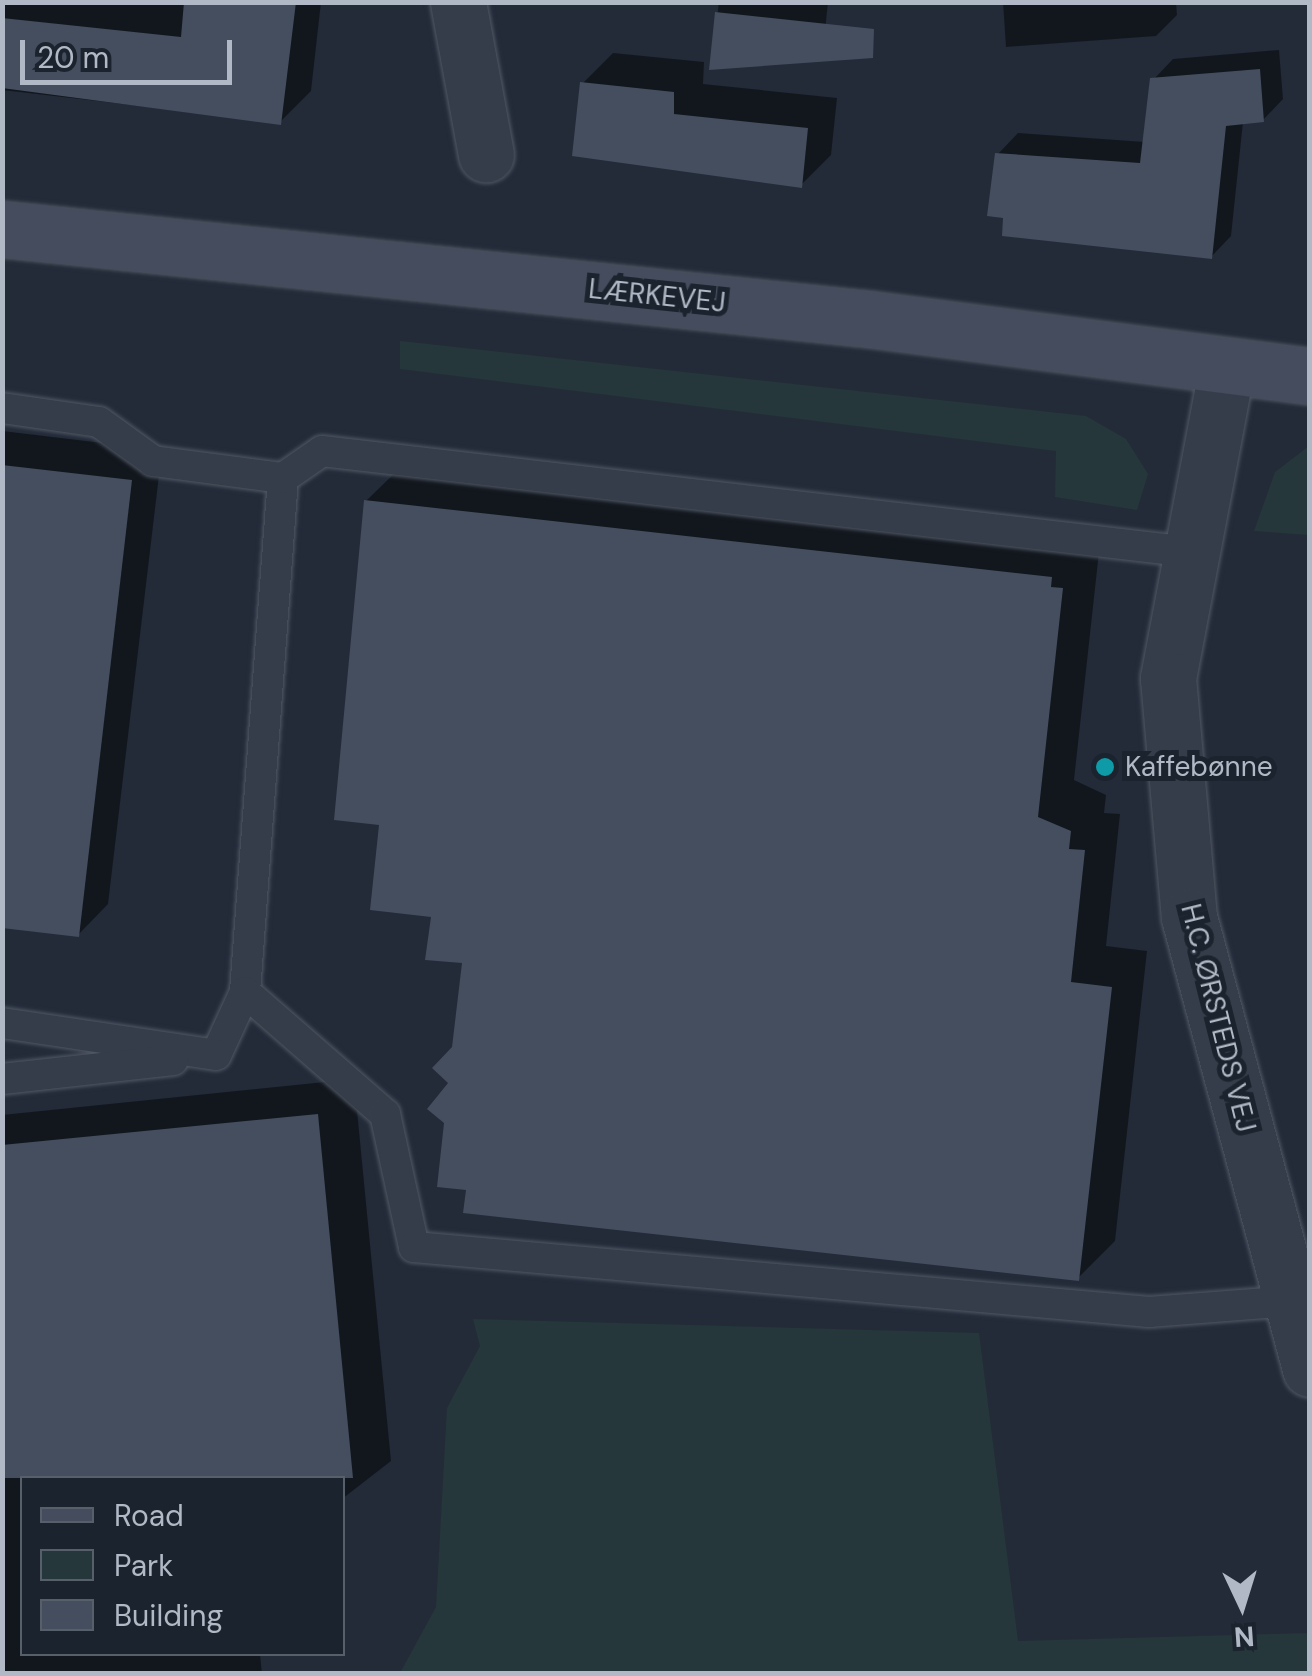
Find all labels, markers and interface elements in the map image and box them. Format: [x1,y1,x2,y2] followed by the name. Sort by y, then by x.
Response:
[25,20,238,82] scale bar
[37,38,109,77] text: 20 m
[587,272,727,320] street label: LÆRKEVEJ
[1125,750,1273,784] place label: Kaffebønne
[1094,756,1116,778] marker: Kaffebønne
[1173,900,1263,1136] street label: H.C. ØRSTEDS VEJ
[20,1476,345,1656] legend
[114,1496,184,1535] text: Road
[114,1546,173,1585] text: Park
[1192,1556,1292,1656] north arrow
[114,1596,223,1635] text: Building
[1233,1617,1256,1656] text: N

